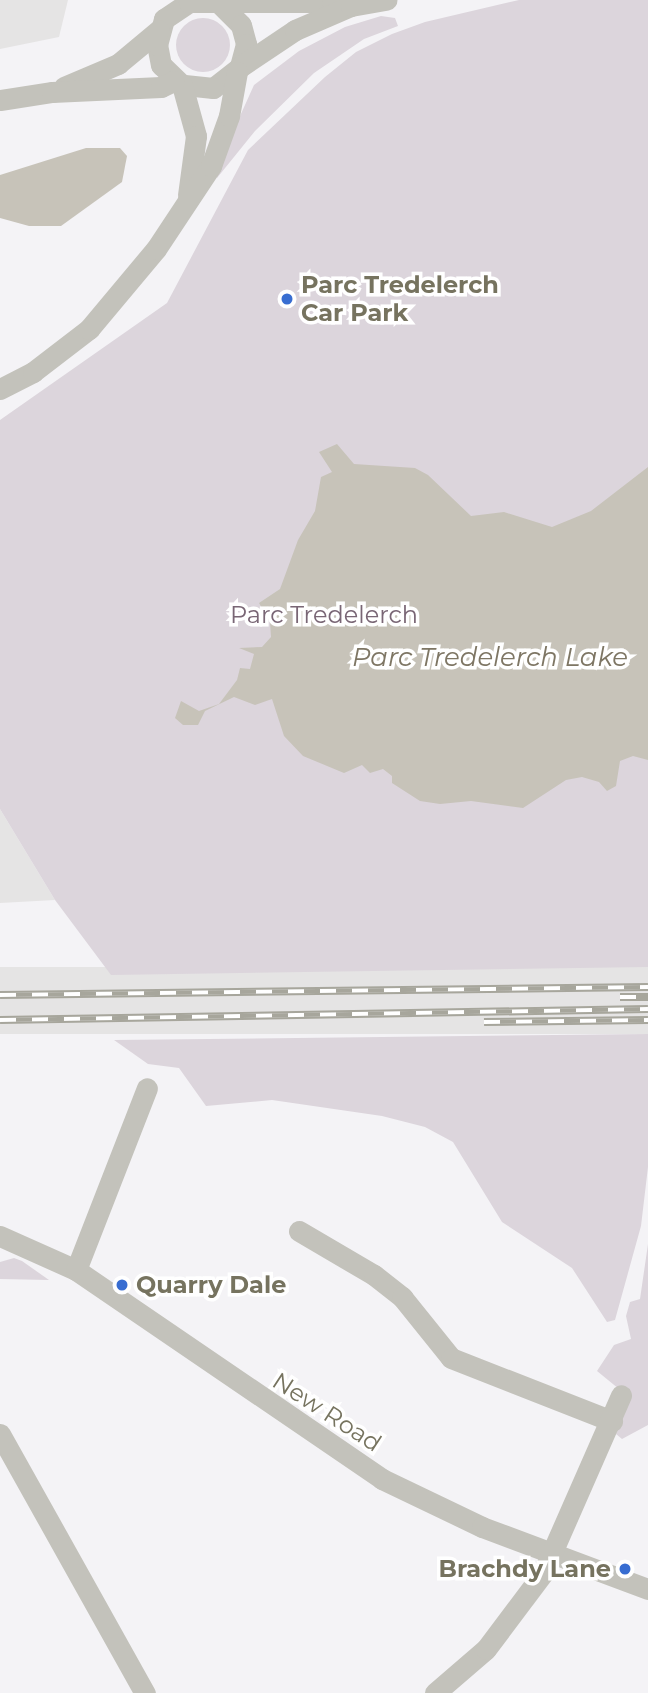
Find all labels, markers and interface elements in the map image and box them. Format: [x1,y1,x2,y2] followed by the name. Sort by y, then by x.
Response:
[301,271,499,327] place label: Parc Tredelerch Car Park
[279,291,295,307] marker: Parc Tredelerch Car Park
[230,601,418,629] park label: Parc Tredelerch
[352,642,628,674] water label: Parc Tredelerch Lake
[136,1271,286,1299] place label: Quarry Dale
[114,1277,130,1293] marker: Quarry Dale
[267,1366,387,1458] street label: New Road
[439,1555,611,1583] place label: Brachdy Lane
[617,1561,633,1577] marker: Brachdy Lane

